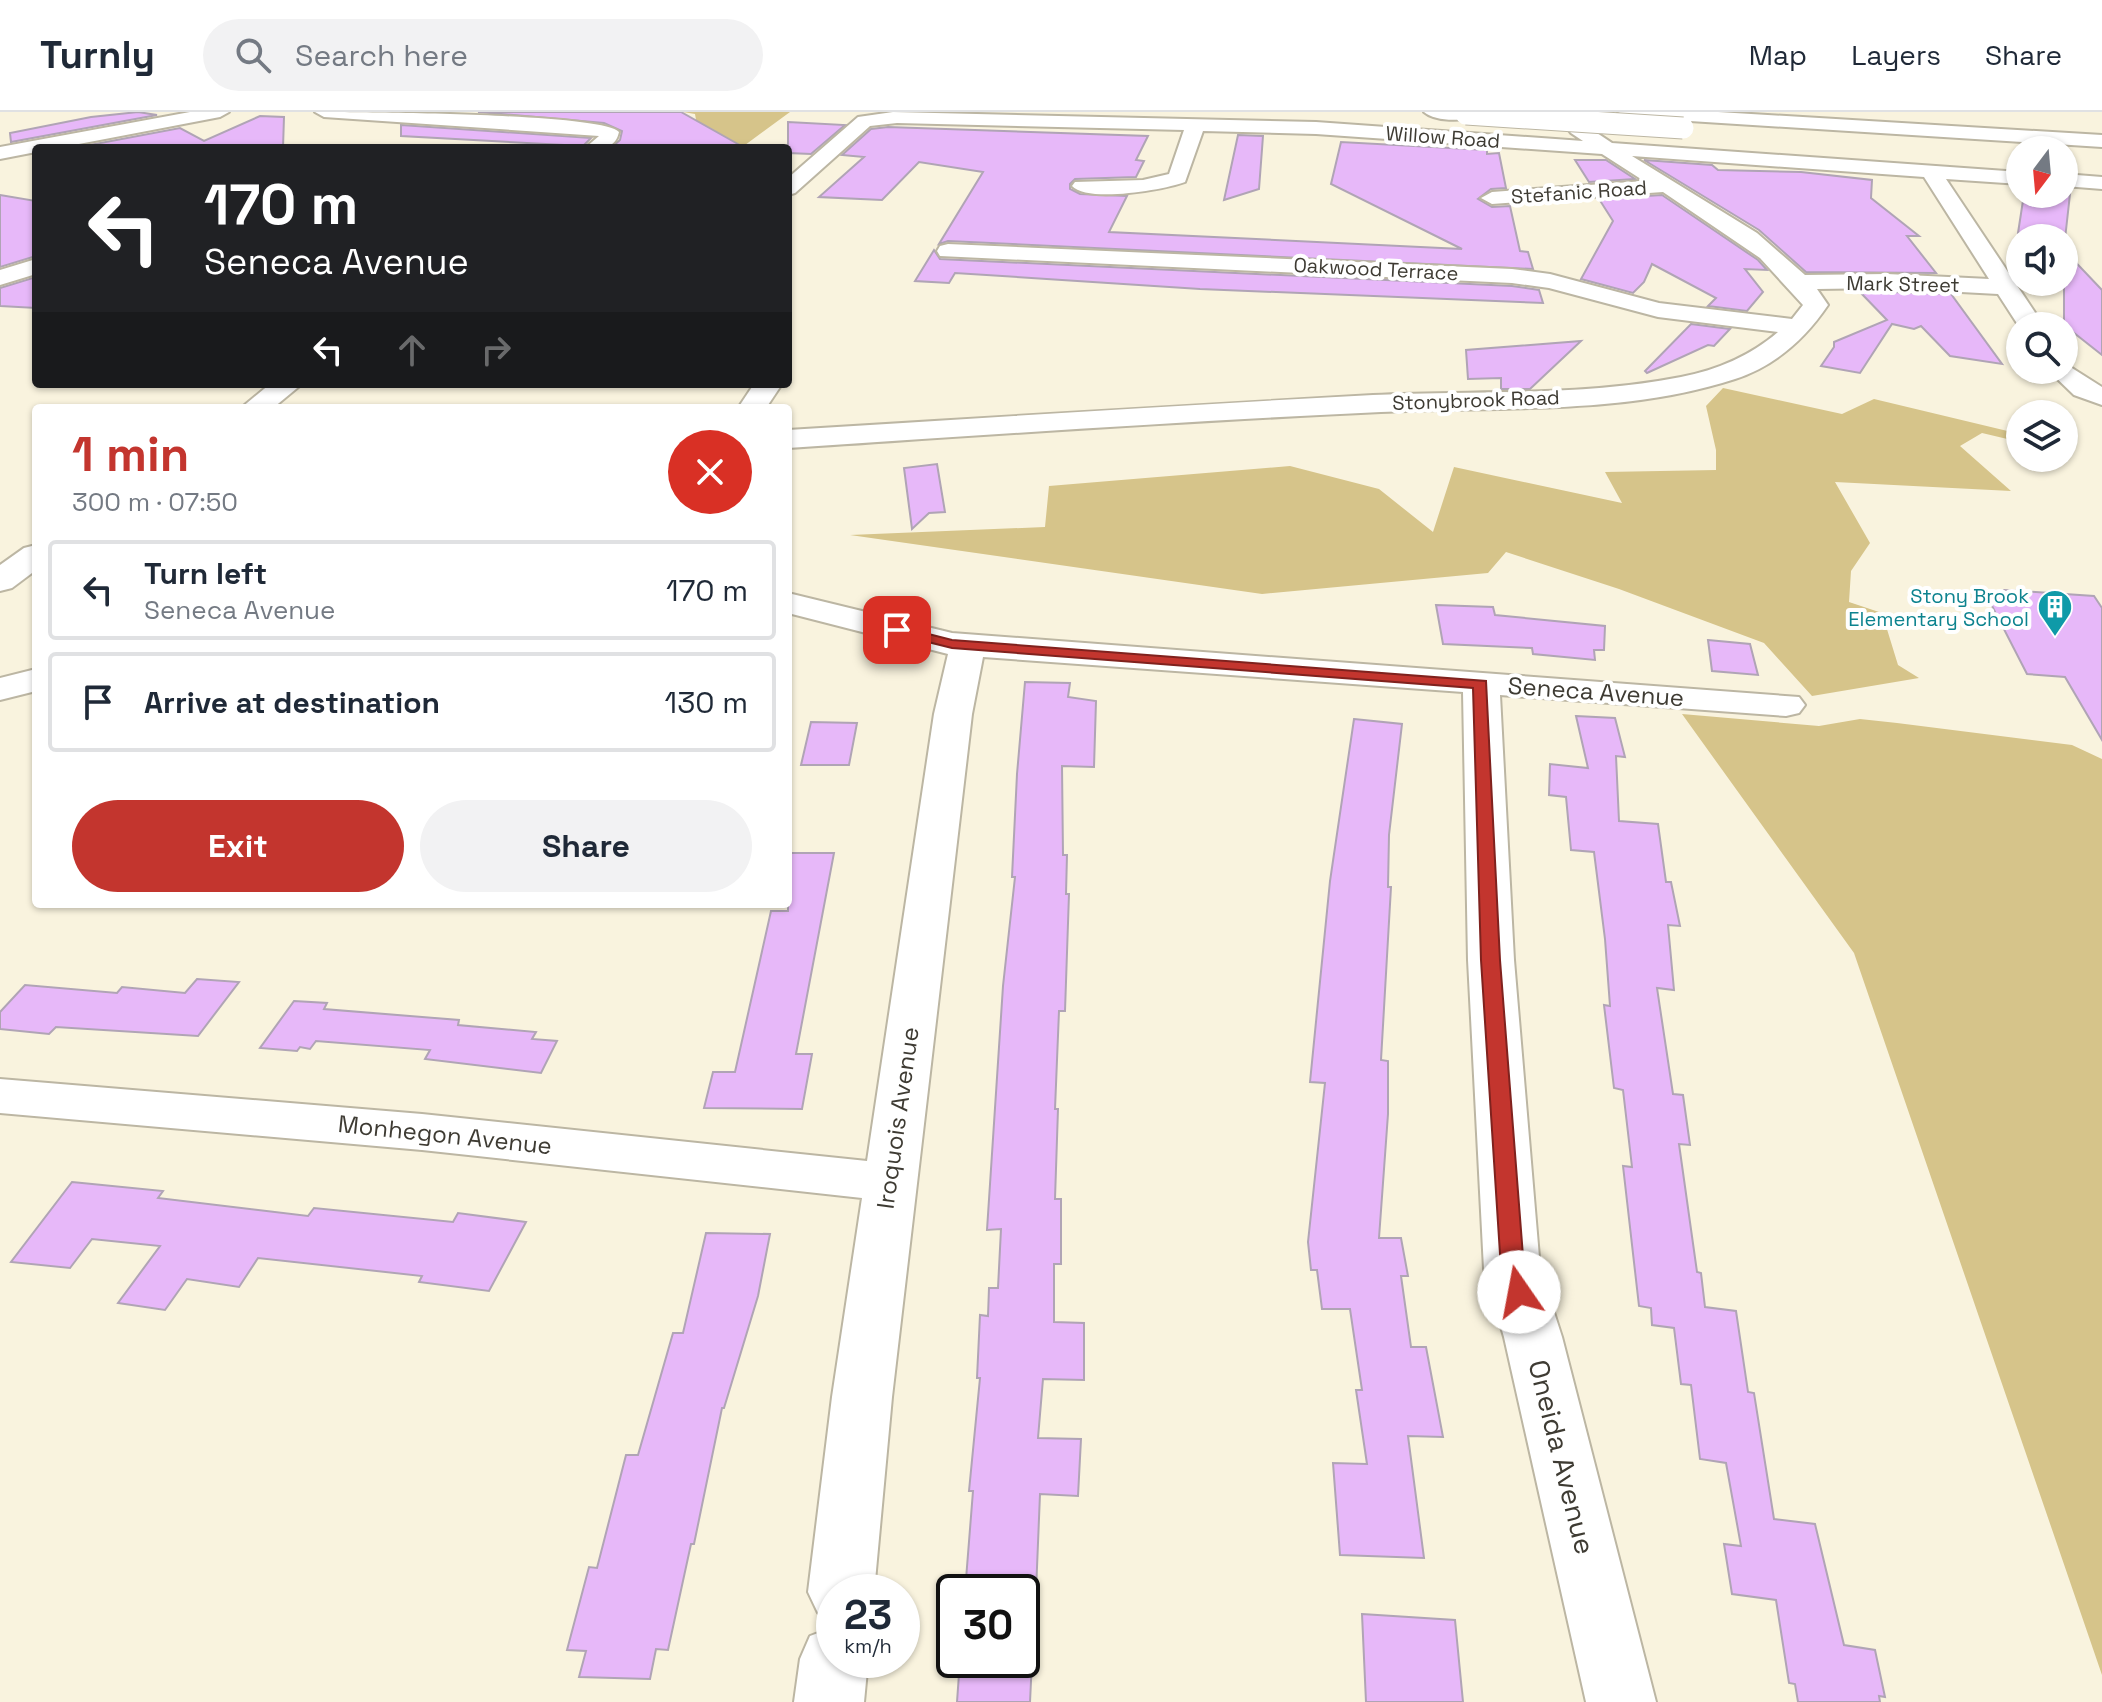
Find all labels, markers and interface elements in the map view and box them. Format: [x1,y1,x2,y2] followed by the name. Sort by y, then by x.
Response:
[203,19,763,91] search box
[40,31,155,79] text: Turnly
[231,33,275,77] icon: search
[295,36,468,75] text: Search here
[1749,37,1807,73] text: Map
[1851,37,1941,73] text: Layers
[1985,37,2062,73] text: Share
[1385,120,1501,154] street label: Willow Road
[2006,136,2078,208] north arrow
[2006,136,2078,472] map controls
[204,169,358,240] text: 170 m
[1510,174,1648,210] street label: Stefanic Road
[72,176,176,280] icon: left
[2006,224,2078,296] button: sound
[204,239,469,285] text: Seneca Avenue
[1293,252,1459,286] street label: Oakwood Terrace
[1846,270,1960,298] street label: Mark Street
[2006,312,2078,384] button: search
[306,328,350,372] icon: left
[390,328,434,372] icon: ahead
[474,328,518,372] icon: right
[1392,384,1560,416] street label: Stonybrook Road
[2006,400,2078,472] button: layers
[72,424,189,485] text: 1 min
[668,430,752,514] button: close
[72,485,238,519] text: 300 m · 07:50
[144,554,267,593] text: Turn left
[76,568,120,612] icon: left
[666,571,748,610] text: 170 m
[1848,583,2029,632] place label: Stony Brook Elementary School
[2036,588,2074,638] building icon: Stony Brook Elementary School
[144,593,335,627] text: Seneca Avenue
[863,596,931,664] pin
[875,608,919,652] icon: arrive
[1507,670,1685,713] street label: Seneca Avenue
[76,680,120,724] icon: arrive
[144,683,440,722] text: Arrive at destination
[665,683,748,722] text: 130 m
[72,800,404,892] button: Exit
[420,800,752,892] button: Share
[869,1025,926,1211] street label: Iroquois Avenue
[337,1108,553,1161] street label: Monhegon Avenue
[1477,1250,1561,1334] position arrow
[1520,1356,1604,1558] street label: Oneida Avenue
[936,1574,1040,1678] speed limit sign: 30
[844,1590,892,1641] text: 23
[844,1633,892,1659] text: km/h

